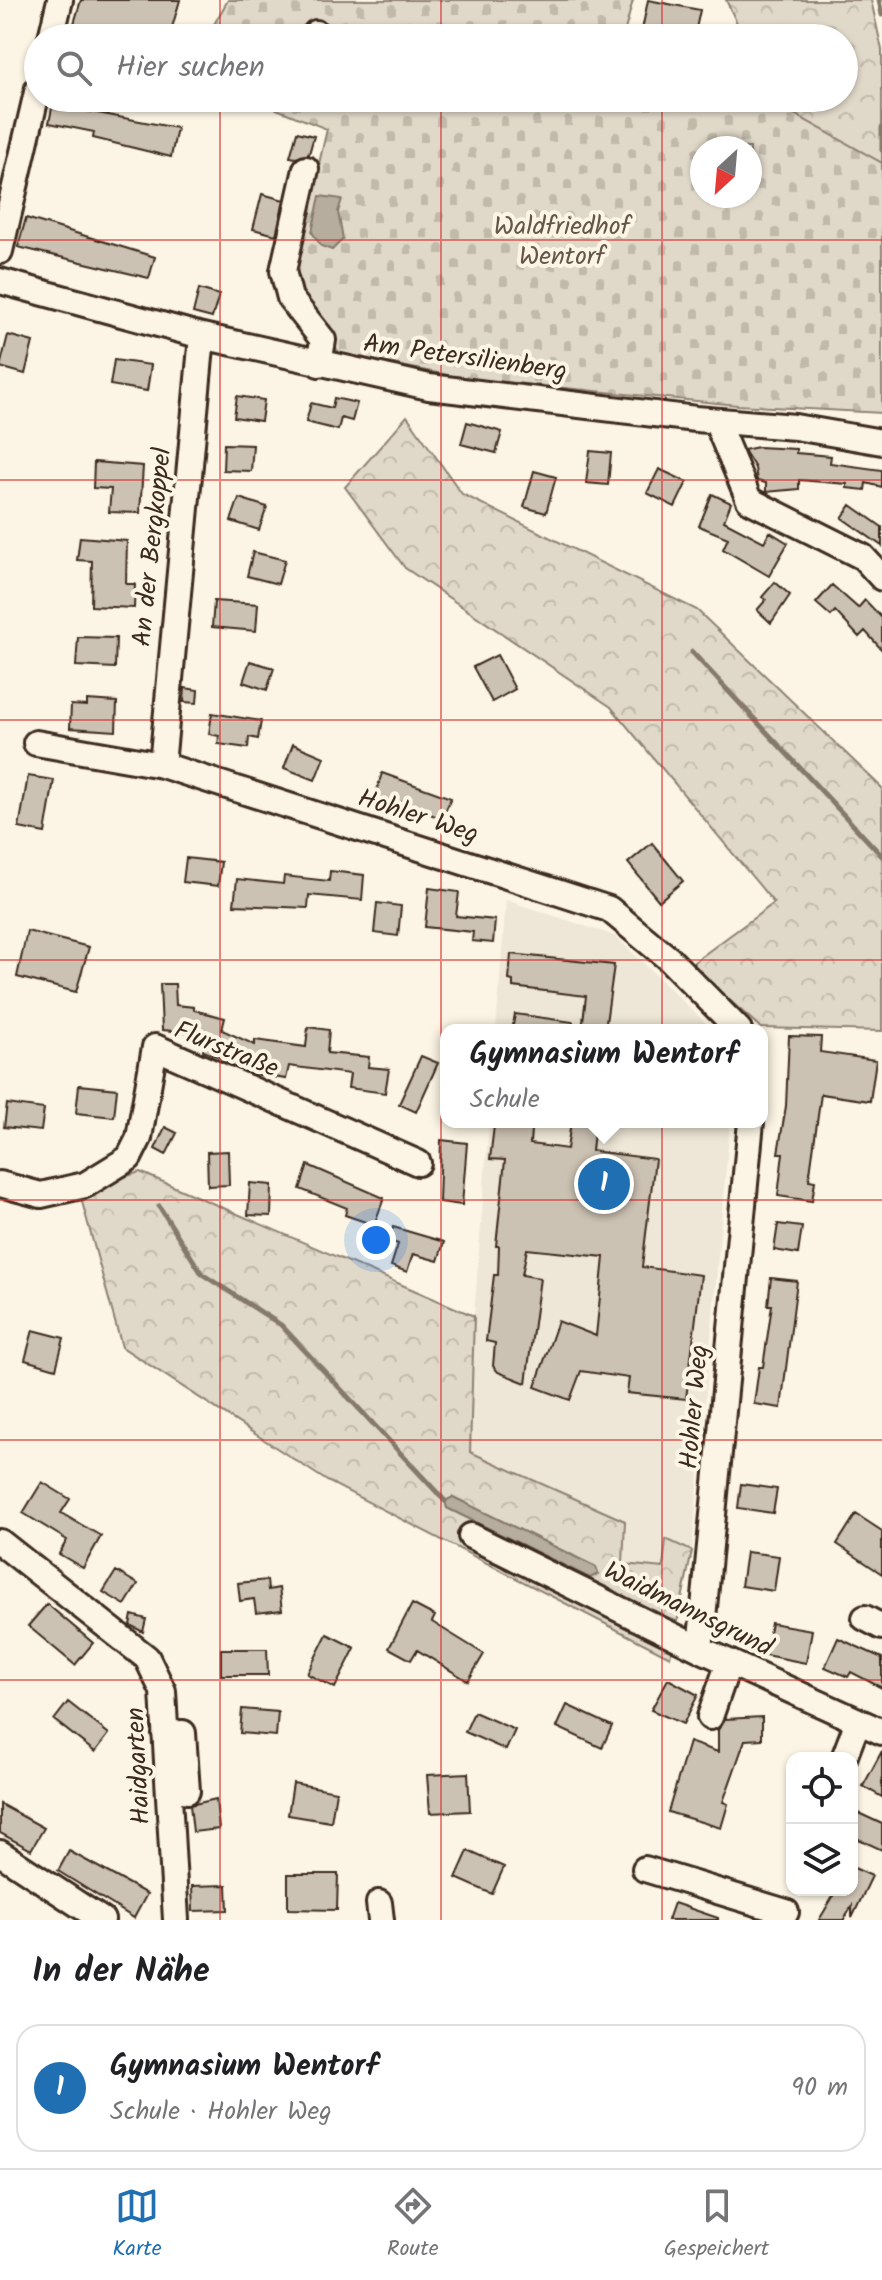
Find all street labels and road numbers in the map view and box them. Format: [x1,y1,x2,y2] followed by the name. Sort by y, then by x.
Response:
[361,323,569,393] street label: Am Petersilienberg
[122,445,184,649] street label: An der Bergkoppel
[352,778,484,856] street label: Hohler Weg
[167,1010,285,1090] street label: Flurstraße
[669,1343,721,1471] street label: Hohler Weg
[596,1551,781,1670] street label: Waidmannsgrund
[115,1706,163,1826] street label: Haidgarten

